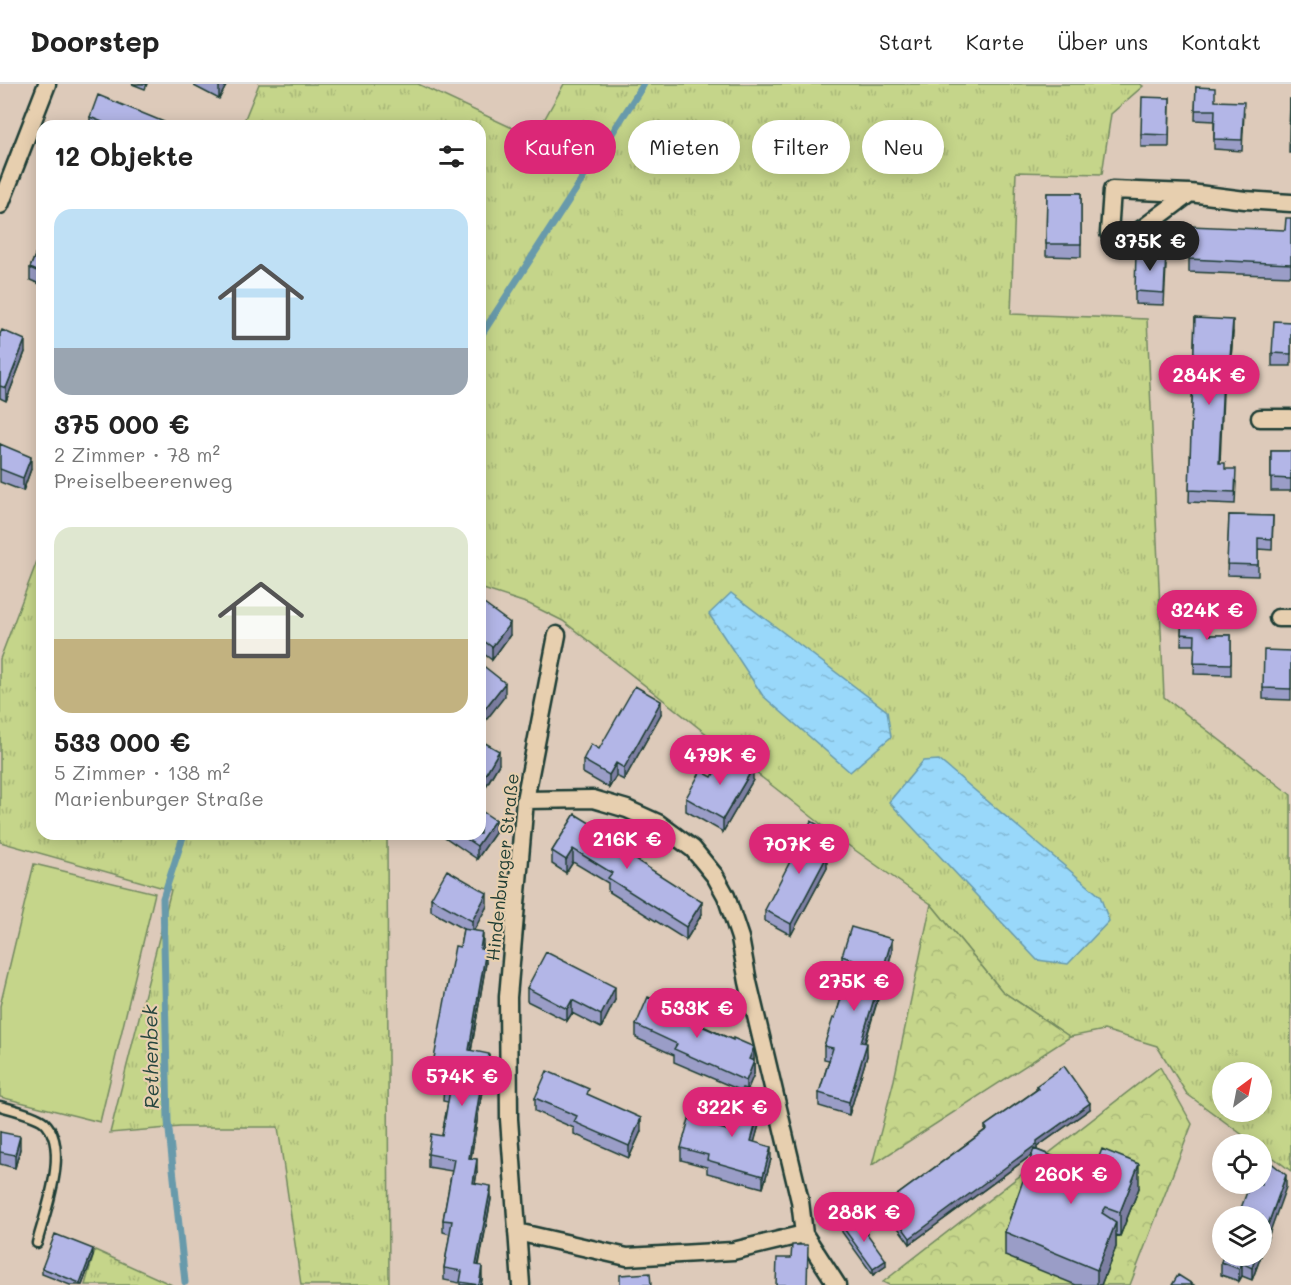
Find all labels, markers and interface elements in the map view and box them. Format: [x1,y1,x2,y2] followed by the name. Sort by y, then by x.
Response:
[30,23,160,59] text: Doorstep
[879,28,933,55] text: Start
[966,28,1024,55] text: Karte
[1057,28,1148,55] text: Über uns
[1181,28,1261,55] text: Kontakt
[504,120,616,174] chip: Kaufen
[628,120,740,174] chip: Mieten
[752,120,850,174] chip: Filter
[862,120,944,174] chip: Neu
[54,139,193,173] text: 12 Objekte
[435,140,468,173] icon: filters
[1101,221,1199,272] pin: 375K €
[1114,227,1186,253] text: 375K €
[207,248,315,356] icon: home
[1160,355,1258,406] pin: 284K €
[1173,361,1245,387] text: 284K €
[54,407,189,441] text: 375 000 €
[54,441,220,467] text: 2 Zimmer · 78 m²
[54,467,232,493] text: Preiselbeerenweg
[207,566,315,674] icon: home
[1158,590,1256,641] pin: 324K €
[1171,596,1243,622] text: 324K €
[54,725,190,759] text: 533 000 €
[671,735,769,786] pin: 479K €
[684,741,756,767] text: 479K €
[54,759,230,785] text: 5 Zimmer · 138 m²
[480,772,524,962] street label: Hindenburger Straße
[54,785,264,811] text: Marienburger Straße
[578,819,676,870] pin: 216K €
[750,824,848,875] pin: 707K €
[593,825,661,851] text: 216K €
[763,830,835,856] text: 707K €
[805,961,903,1012] pin: 275K €
[819,967,889,993] text: 275K €
[648,988,746,1039] pin: 533K €
[661,994,733,1020] text: 533K €
[136,1004,164,1109] water label: Rethenbek
[413,1056,511,1107] pin: 574K €
[426,1062,498,1088] text: 574K €
[1212,1062,1272,1122] north arrow
[1212,1062,1272,1266] map controls
[683,1087,781,1138] pin: 322K €
[697,1093,767,1119] text: 322K €
[1212,1134,1272,1194] button: locate
[1022,1154,1120,1205] pin: 260K €
[1035,1160,1107,1186] text: 260K €
[815,1192,913,1243] pin: 288K €
[828,1198,900,1224] text: 288K €
[1212,1206,1272,1266] button: layers

